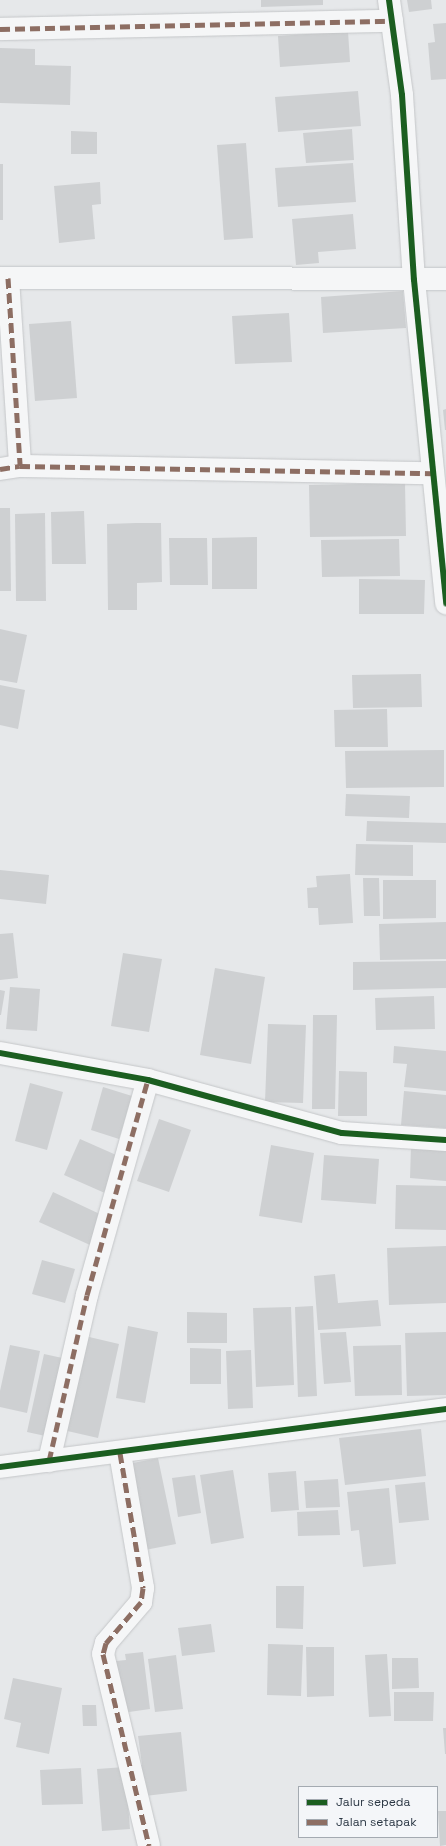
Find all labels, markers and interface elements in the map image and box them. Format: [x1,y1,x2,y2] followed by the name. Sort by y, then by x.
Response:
[298,1786,438,1838] legend
[336,1794,411,1810] text: Jalur sepeda
[336,1814,417,1830] text: Jalan setapak

